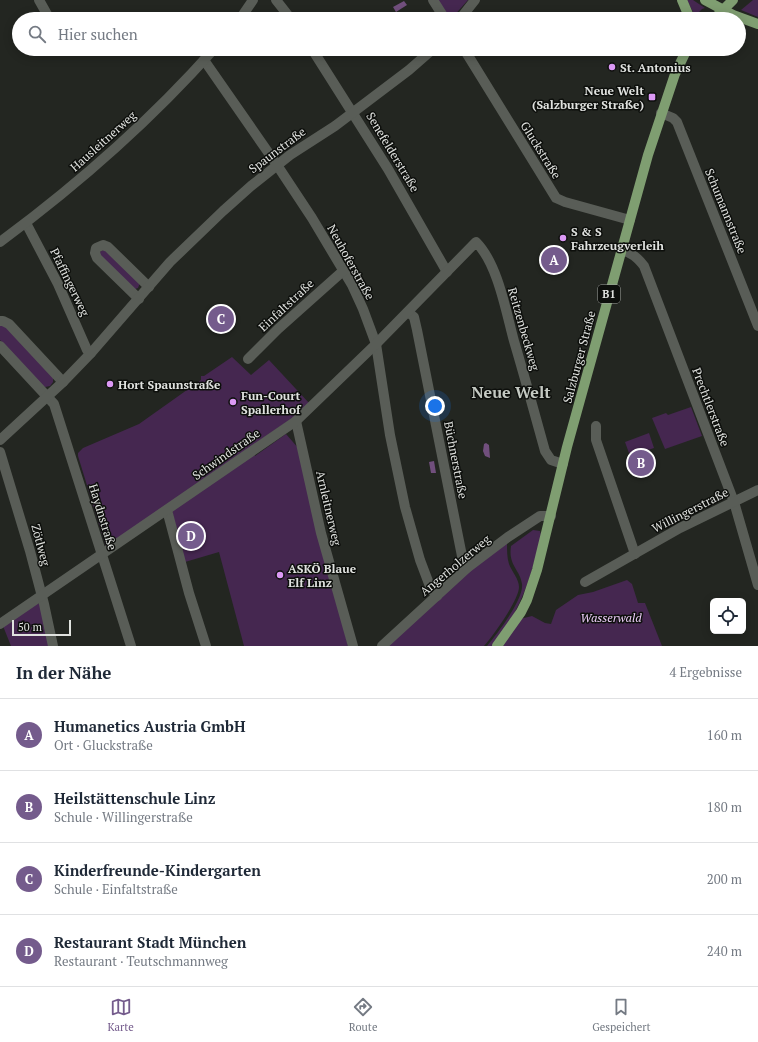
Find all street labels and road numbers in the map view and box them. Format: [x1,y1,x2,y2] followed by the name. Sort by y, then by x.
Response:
[67,107,140,174] street label: Hausleitnerweg
[363,109,423,195] street label: Senefelderstraße
[518,119,564,181] street label: Gluckstraße
[246,124,308,176] street label: Spaunstraße
[702,166,750,256] street label: Schumannstraße
[324,222,378,302] street label: Neuhoferstraße
[47,246,93,319] street label: Pfaffingerweg
[255,276,317,334] street label: Einfaltstraße
[598,285,620,303] road number: B1
[505,286,543,373] street label: Reitzenbeckweg
[559,309,599,405] street label: Salzburger Straße
[689,366,733,448] street label: Prechtlerstraße
[441,420,471,500] street label: Büchnerstraße
[189,425,263,483] street label: Schwindstraße
[313,469,345,548] street label: Arnleitnerweg
[86,482,120,552] street label: Haydnstraße
[649,484,731,536] street label: Willingerstraße
[28,523,54,568] street label: Zötlweg
[417,531,494,599] street label: Angerholzerweg

